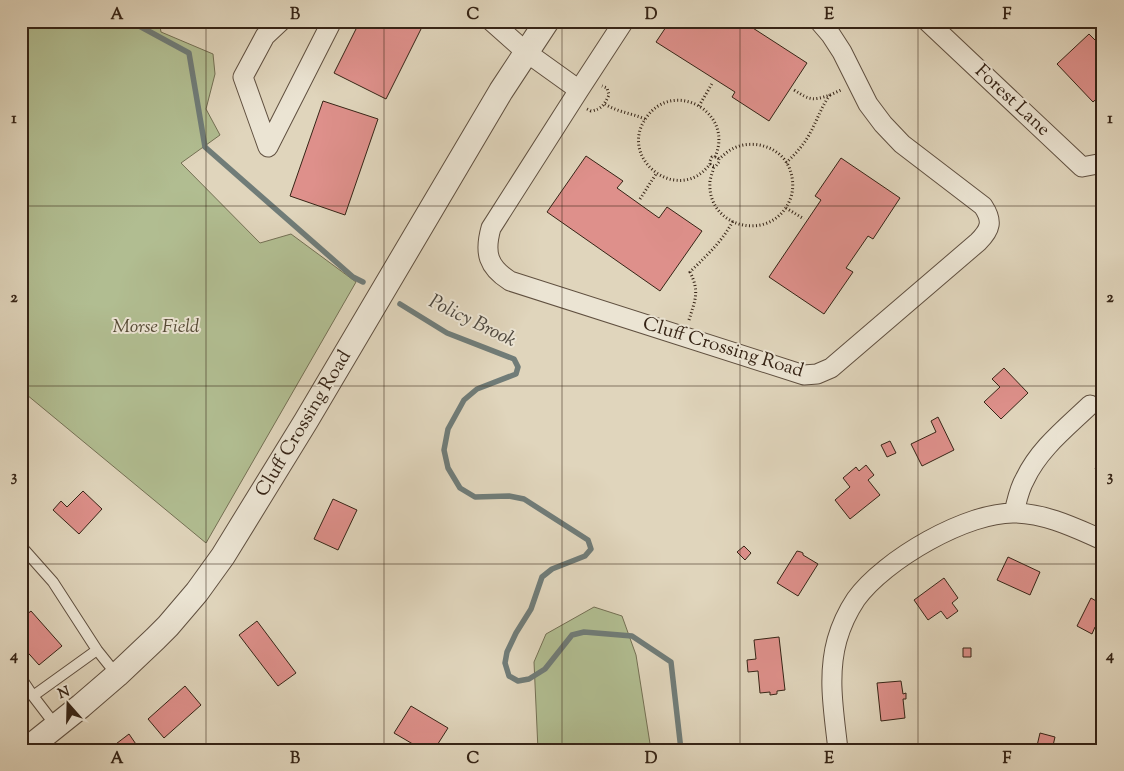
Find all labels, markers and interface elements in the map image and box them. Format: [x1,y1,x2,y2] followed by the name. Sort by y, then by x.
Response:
[111,4,124,27] text: A
[290,4,300,27] text: B
[467,4,480,27] text: C
[645,4,658,27] text: D
[824,4,834,27] text: E
[1003,4,1012,27] text: F
[968,59,1056,143] street label: Forest Lane
[11,108,17,131] text: 1
[1107,108,1113,131] text: 1
[10,287,18,310] text: 2
[1106,287,1114,310] text: 2
[423,288,521,356] water label: Policy Brook
[639,311,807,385] street label: Cluff Crossing Road
[112,314,200,341] park label: Morse Field
[249,345,359,502] street label: Cluff Crossing Road
[11,466,18,489] text: 3
[1107,466,1114,489] text: 3
[9,645,18,668] text: 4
[1105,645,1114,668] text: 4
[42,678,92,728] north arrow
[56,682,73,705] text: N
[111,748,124,771] text: A
[290,748,300,771] text: B
[467,748,480,771] text: C
[645,748,658,771] text: D
[824,748,834,771] text: E
[1003,748,1012,771] text: F

